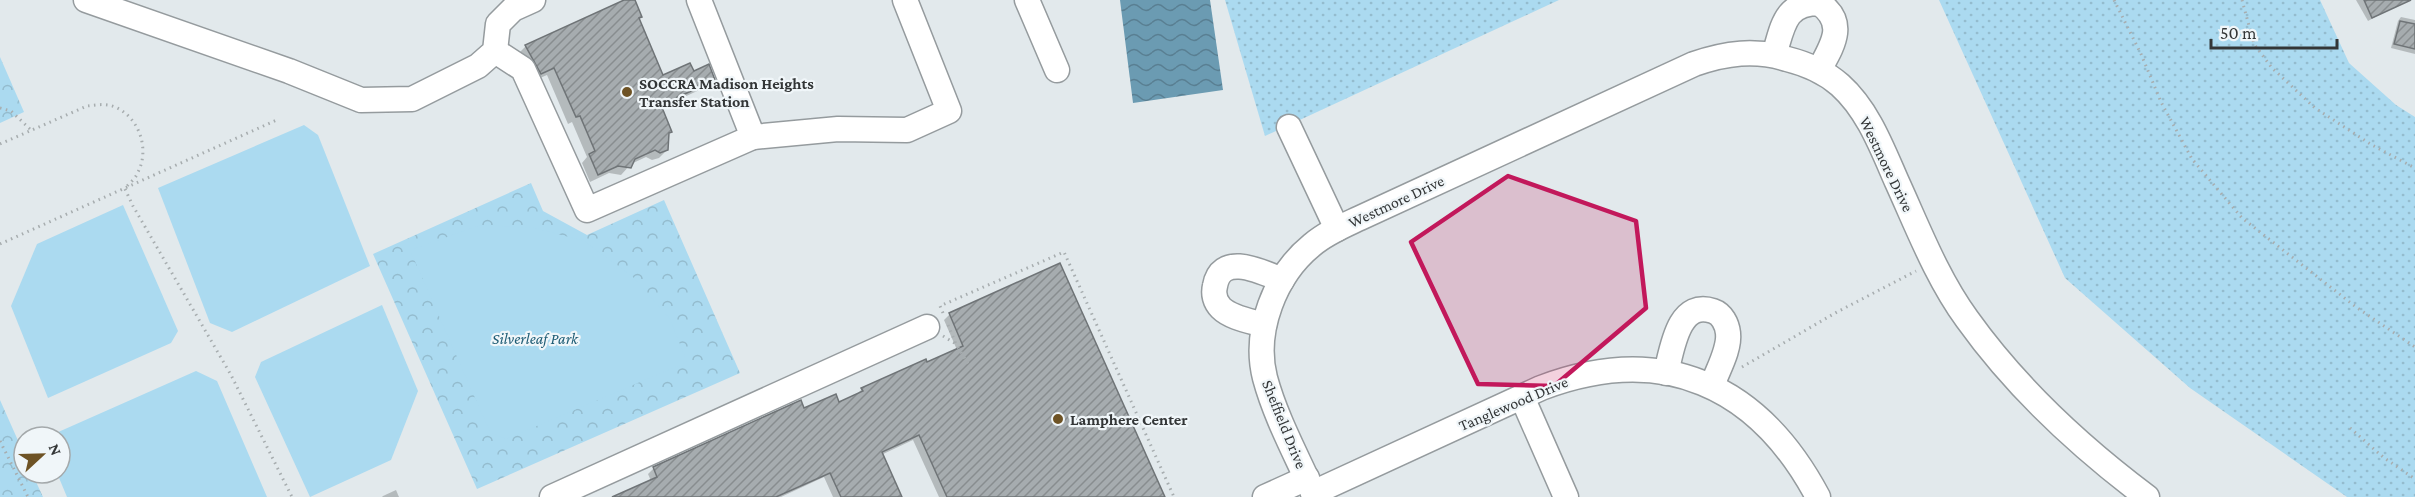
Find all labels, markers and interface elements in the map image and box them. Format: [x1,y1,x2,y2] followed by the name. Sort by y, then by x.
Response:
[2211,12,2337,50] scale bar
[2220,23,2257,43] text: 50 m
[639,75,814,110] place label: SOCCRA Madison Heights Transfer Station
[620,85,634,99] marker: SOCCRA Madison Heights Transfer Station
[1856,114,1917,215] street label: Westmore Drive
[1346,172,1447,231] street label: Westmore Drive
[492,330,579,348] park label: Silverleaf Park
[1456,373,1571,435] street label: Tanglewood Drive
[1259,377,1310,471] street label: Sheffield Drive
[1070,411,1188,428] place label: Lamphere Center
[1051,412,1065,426] marker: Lamphere Center
[12,425,72,485] north arrow
[46,441,65,458] text: N

